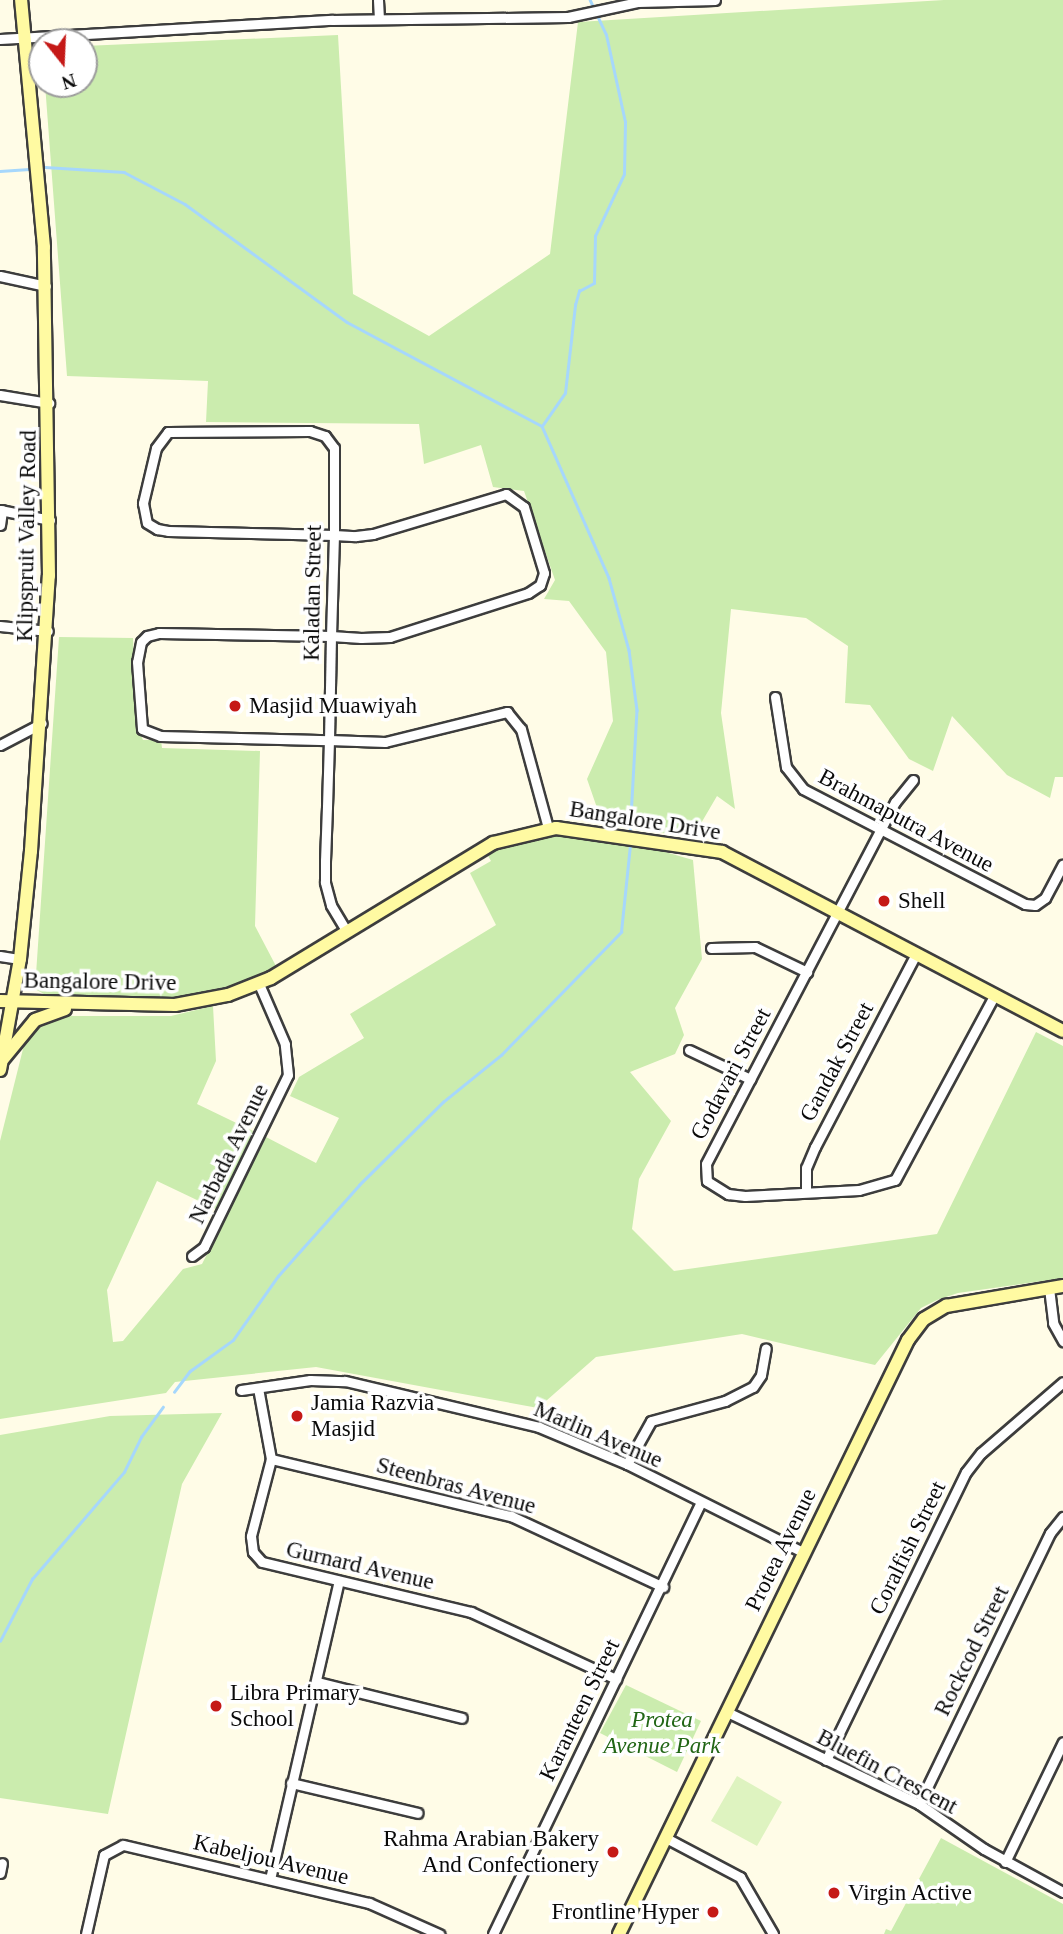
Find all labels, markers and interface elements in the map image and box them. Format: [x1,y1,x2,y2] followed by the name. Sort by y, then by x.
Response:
[28,28,98,98] north arrow
[59,69,79,94] text: N
[11,430,43,642] street label: Klipspruit Valley Road
[298,525,328,661] street label: Kaladan Street
[249,692,417,720] place label: Masjid Muawiyah
[227,698,243,714] marker: Masjid Muawiyah
[813,763,999,879] street label: Brahmaputra Avenue
[567,795,723,847] street label: Bangalore Drive
[898,887,945,915] place label: Shell
[876,893,892,909] marker: Shell
[23,967,177,997] street label: Bangalore Drive
[794,998,880,1126] street label: Gandak Street
[685,1004,777,1144] street label: Godavari Street
[183,1079,275,1229] street label: Narbada Avenue
[311,1389,434,1443] place label: Jamia Razvia Masjid
[529,1395,667,1475] street label: Marlin Avenue
[289,1408,305,1424] marker: Jamia Razvia Masjid
[373,1451,539,1521] street label: Steenbras Avenue
[864,1477,952,1619] street label: Coralfish Street
[739,1484,823,1616] street label: Protea Avenue
[283,1535,437,1597] street label: Gurnard Avenue
[929,1582,1015,1720] street label: Rockcod Street
[534,1635,626,1785] street label: Karanteen Street
[230,1679,360,1733] place label: Libra Primary School
[208,1698,224,1714] marker: Libra Primary School
[604,1706,720,1760] park label: Protea Avenue Park
[812,1723,962,1821] street label: Bluefin Crescent
[382,1825,599,1879] place label: Rahma Arabian Bakery And Confectionery
[190,1829,352,1891] street label: Kabeljou Avenue
[605,1844,621,1860] marker: Rahma Arabian Bakery And Confectionery
[848,1879,973,1907] place label: Virgin Active
[826,1885,842,1901] marker: Virgin Active
[551,1898,699,1926] place label: Frontline Hyper
[705,1904,721,1920] marker: Frontline Hyper

